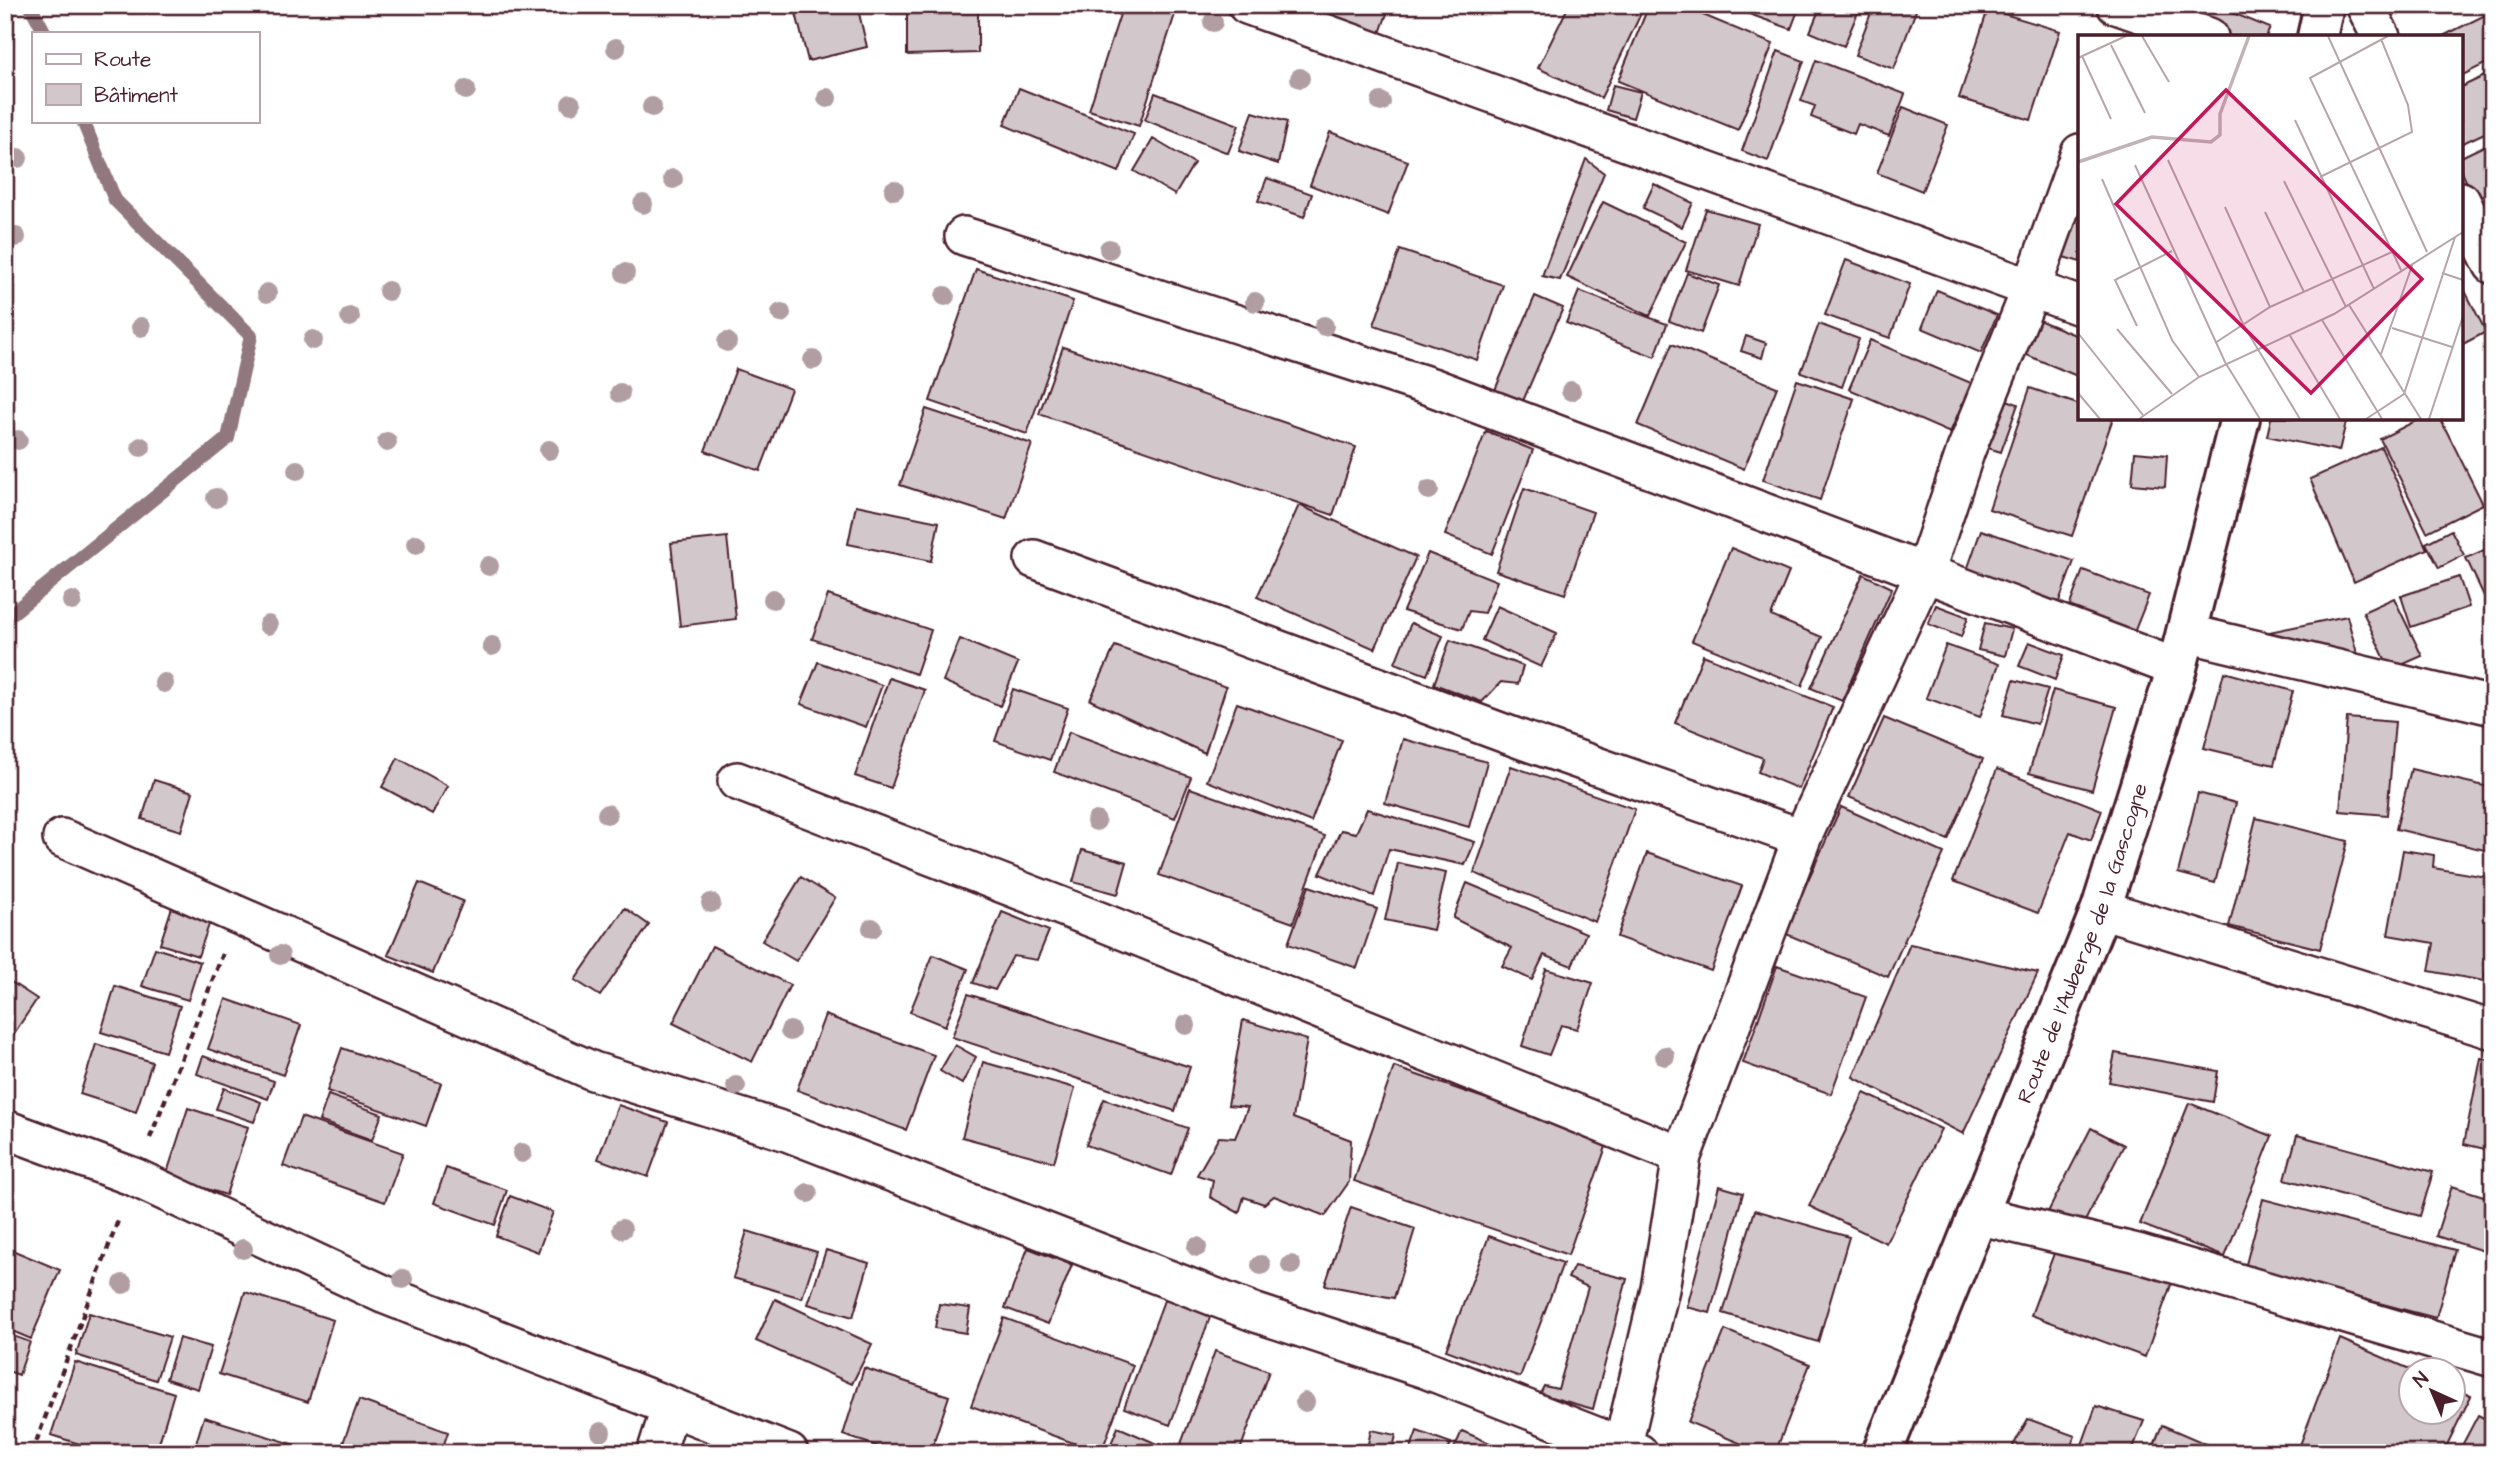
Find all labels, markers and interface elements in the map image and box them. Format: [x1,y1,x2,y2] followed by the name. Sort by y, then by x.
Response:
[32,32,259,122] legend
[2078,35,2463,420] inset map
[94,45,151,74] text: Route
[94,81,178,110] text: Bâtiment
[2010,780,2154,1107] street label: Route de l'Auberge de la Gascogne
[2396,1356,2466,1426] north arrow
[2408,1366,2435,1394] text: N

